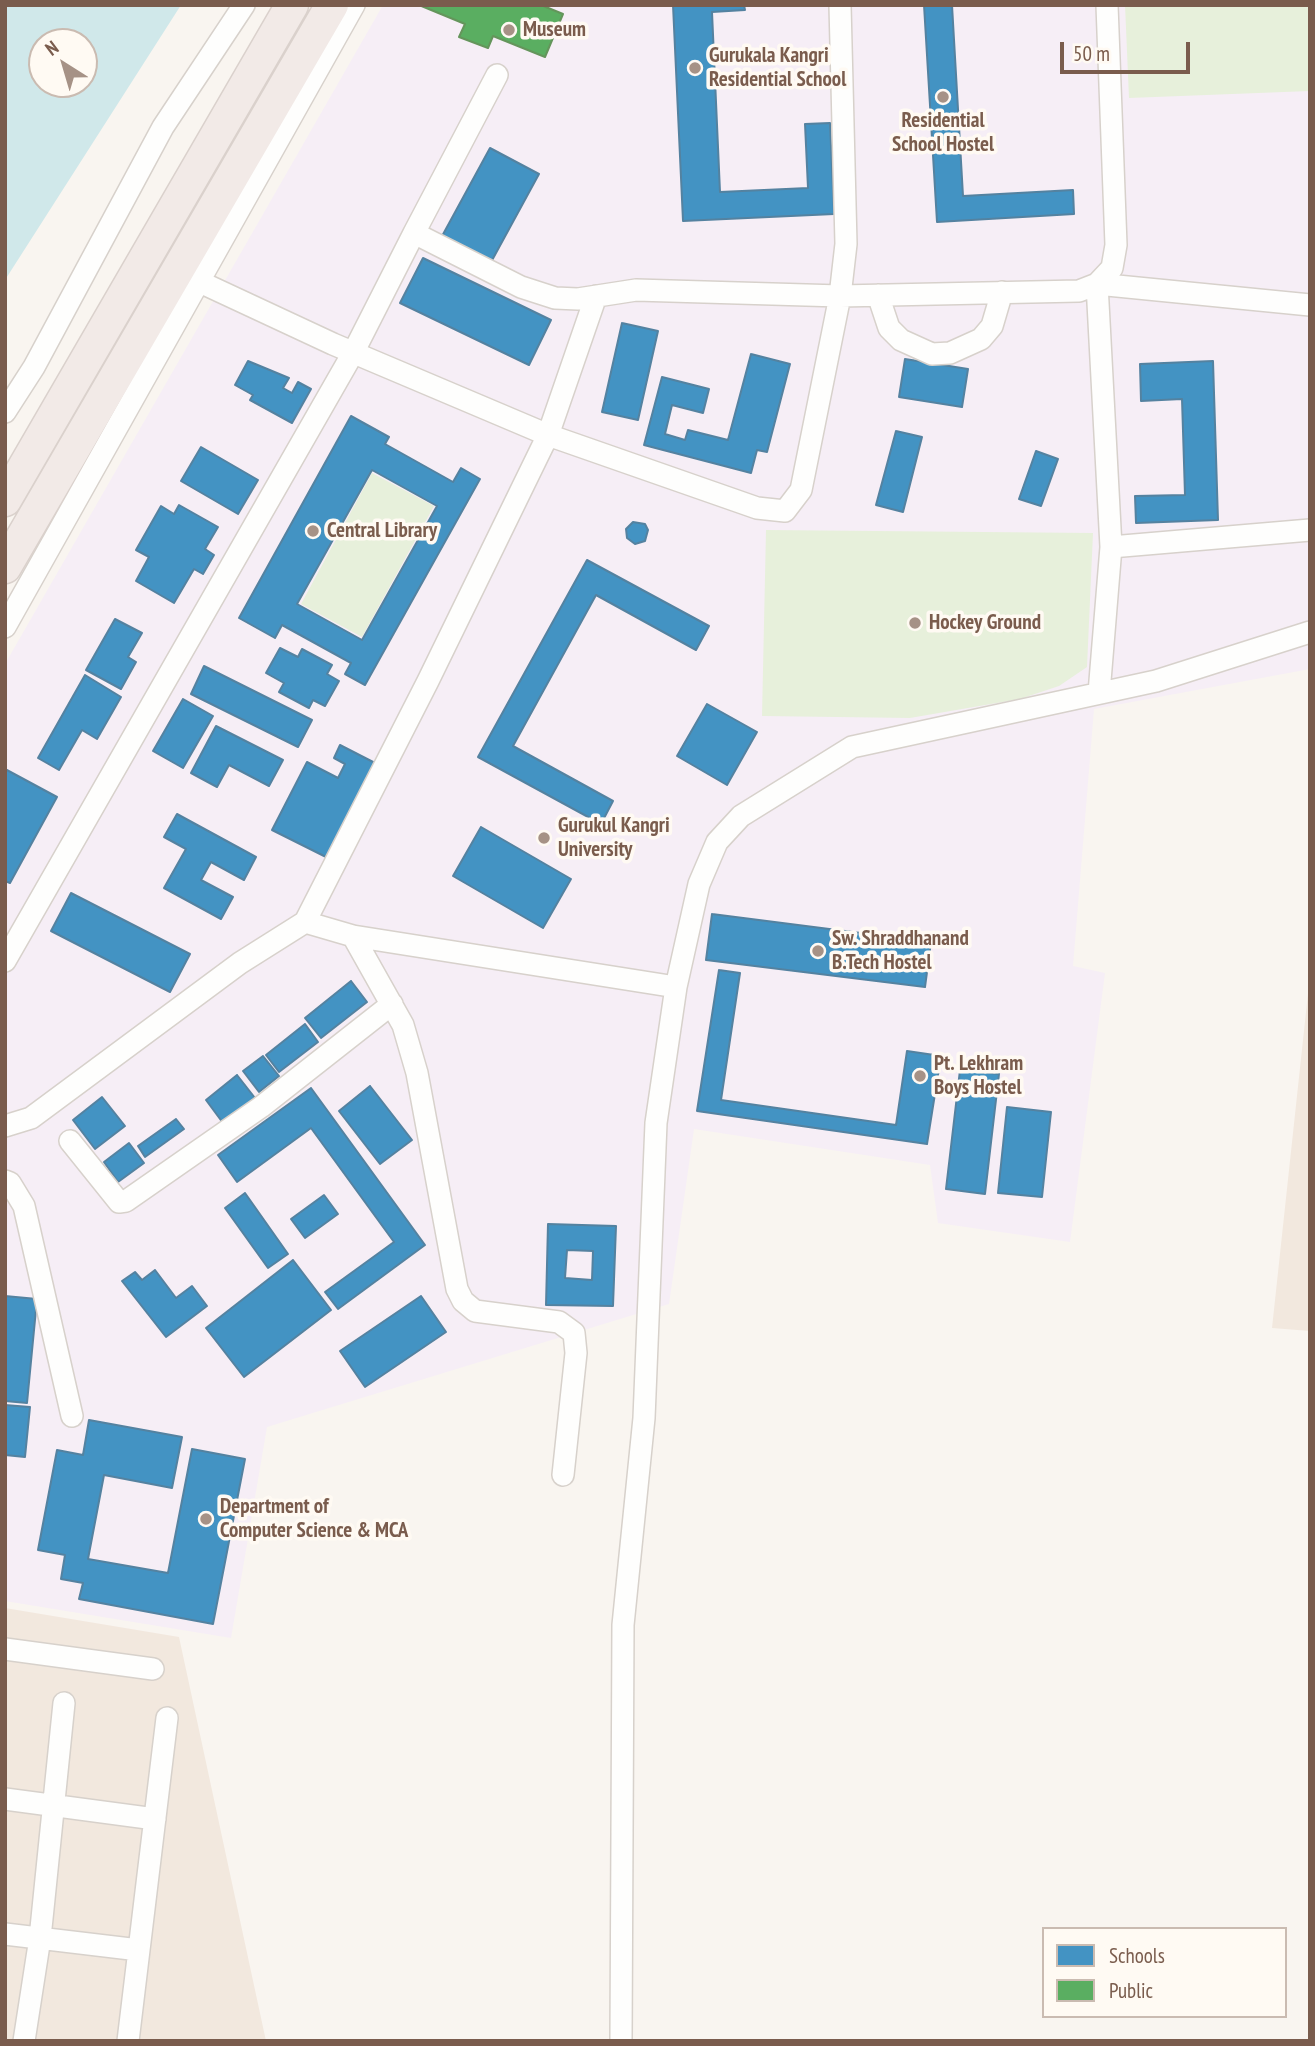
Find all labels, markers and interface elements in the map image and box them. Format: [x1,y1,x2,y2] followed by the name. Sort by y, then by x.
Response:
[523,17,586,43] place label: Museum
[501,22,517,38] marker: Museum
[28,28,98,98] north arrow
[1063,28,1192,72] scale bar
[40,35,63,61] text: N
[1073,40,1110,67] text: 50 m
[709,43,846,93] place label: Gurukala Kangri Residential School
[687,60,703,76] marker: Gurukala Kangri Residential School
[935,89,951,105] marker: Residential School Hostel
[892,108,994,158] place label: Residential School Hostel
[327,518,437,544] place label: Central Library
[305,523,321,539] marker: Central Library
[929,610,1041,636] place label: Hockey Ground
[907,615,923,631] marker: Hockey Ground
[558,813,670,863] place label: Gurukul Kangri University
[536,830,552,846] marker: Gurukul Kangri University
[832,926,969,976] place label: Sw. Shraddhanand B.Tech Hostel
[810,943,826,959] marker: Sw. Shraddhanand B.Tech Hostel
[934,1051,1023,1101] place label: Pt. Lekhram Boys Hostel
[912,1068,928,1084] marker: Pt. Lekhram Boys Hostel
[220,1494,408,1544] place label: Department of Computer Science & MCA
[198,1511,214,1527] marker: Department of Computer Science & MCA
[1042,1927,1287,2018] legend
[1109,1942,1165,1969] text: Schools
[1109,1977,1153,2004] text: Public

